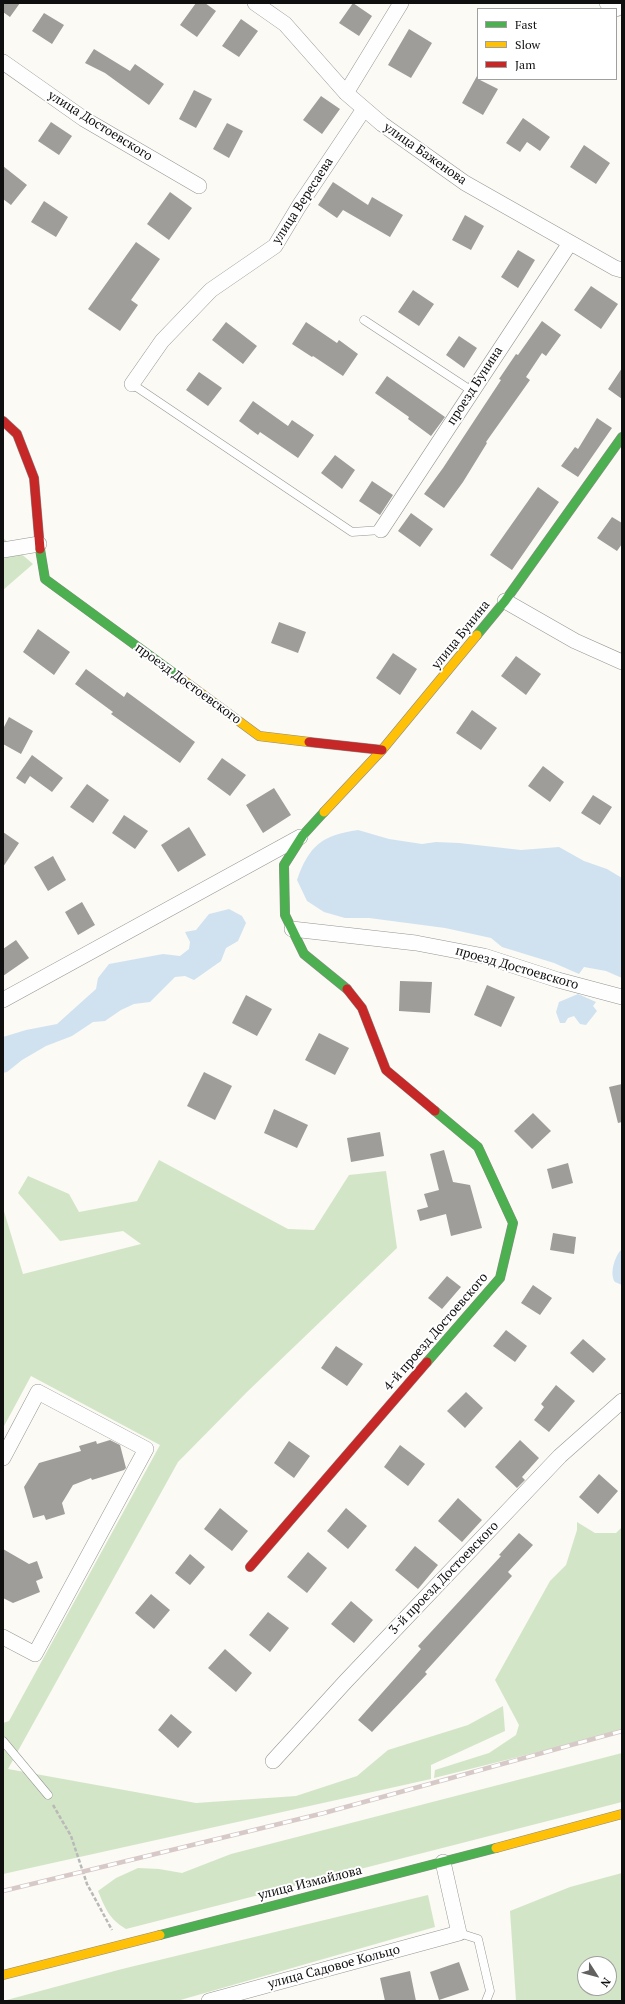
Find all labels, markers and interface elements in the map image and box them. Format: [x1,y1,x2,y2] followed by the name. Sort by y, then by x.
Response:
[477,8,617,80] legend
[515,17,537,32] text: Fast
[515,37,540,52] text: Slow
[515,57,536,72] text: Jam
[45,87,155,165] street label: улица Достоевского
[381,120,469,188] street label: улица Баженова
[269,155,337,247] street label: улица Вересаева
[444,344,506,428] street label: проезд Бунина
[429,598,493,672] street label: улица Бунина
[132,640,244,728] street label: проезд Достоевского
[454,943,580,993] street label: проезд Достоевского
[381,1270,491,1394] street label: 4-й проезд Достоевского
[386,1518,502,1638] street label: 3-й проезд Достоевского
[256,1863,364,1903] street label: улица Измайлова
[266,1942,402,1992] street label: улица Садовое Кольцо
[577,1956,617,1996] north arrow
[598,1975,614,1990] text: N

